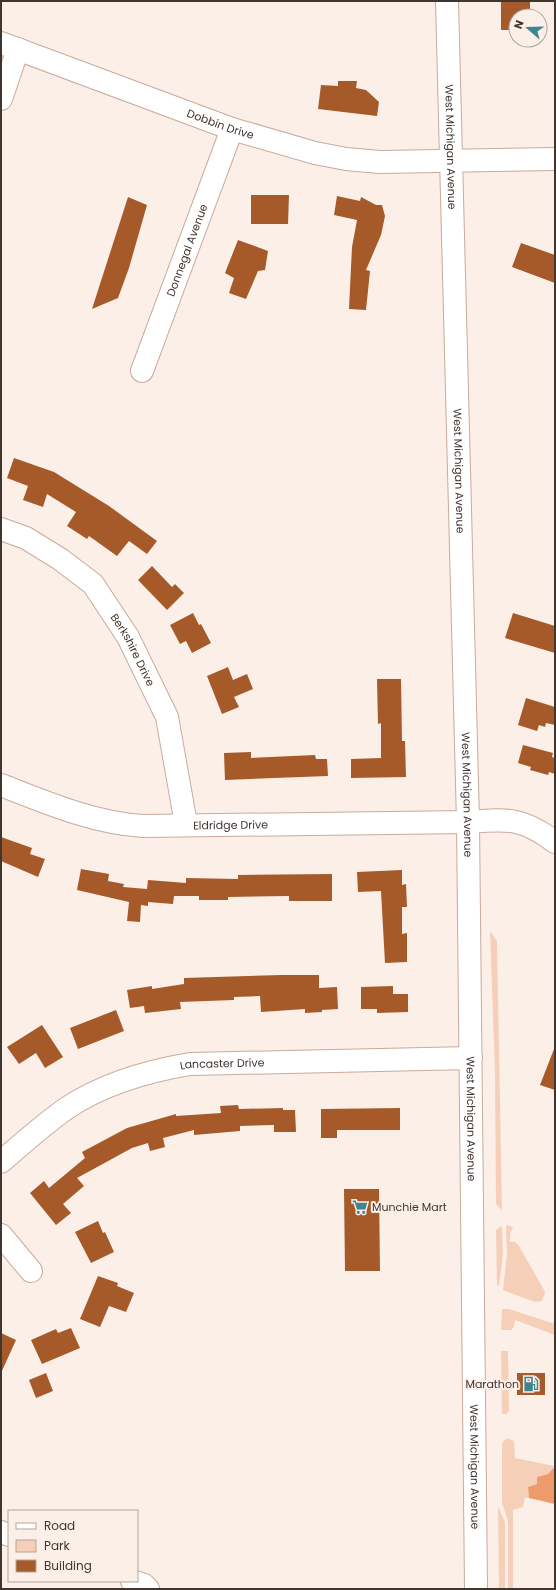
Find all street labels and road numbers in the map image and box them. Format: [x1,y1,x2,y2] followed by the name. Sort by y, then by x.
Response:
[441,84,460,210] street label: West Michigan Avenue
[185,105,256,143] street label: Dobbin Drive
[162,201,212,299] street label: Donnegal Avenue
[449,408,469,534] street label: West Michigan Avenue
[107,610,159,689] street label: Berkshire Drive
[458,732,476,858] street label: West Michigan Avenue
[193,816,268,833] street label: Eldridge Drive
[179,1054,265,1074] street label: Lancaster Drive
[462,1056,480,1182] street label: West Michigan Avenue
[466,1404,483,1530] street label: West Michigan Avenue

